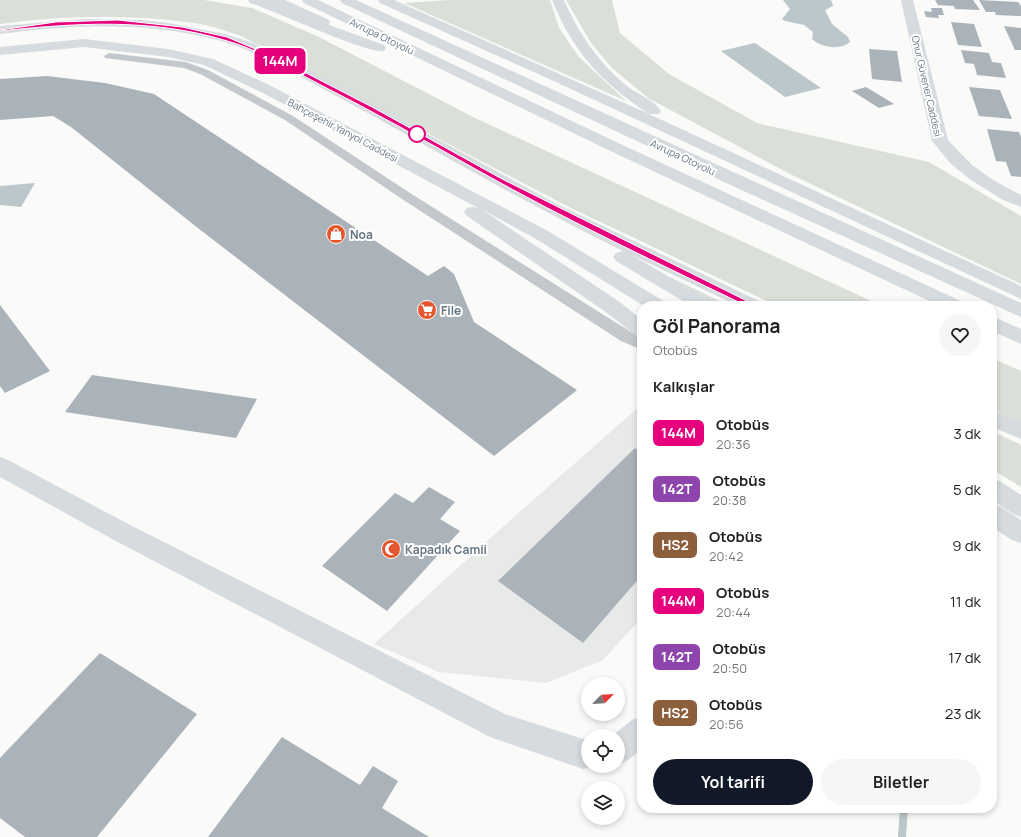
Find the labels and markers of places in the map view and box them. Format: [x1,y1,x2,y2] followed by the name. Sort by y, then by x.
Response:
[408,125,426,143] unlabelled marker
[325,223,347,245] shop icon: Noa
[350,226,373,243] place label: Noa
[416,299,438,321] supermarket icon: File
[441,302,461,319] place label: File
[380,538,402,560] mosque icon: Kapadık Camii
[405,541,487,558] place label: Kapadık Camii

